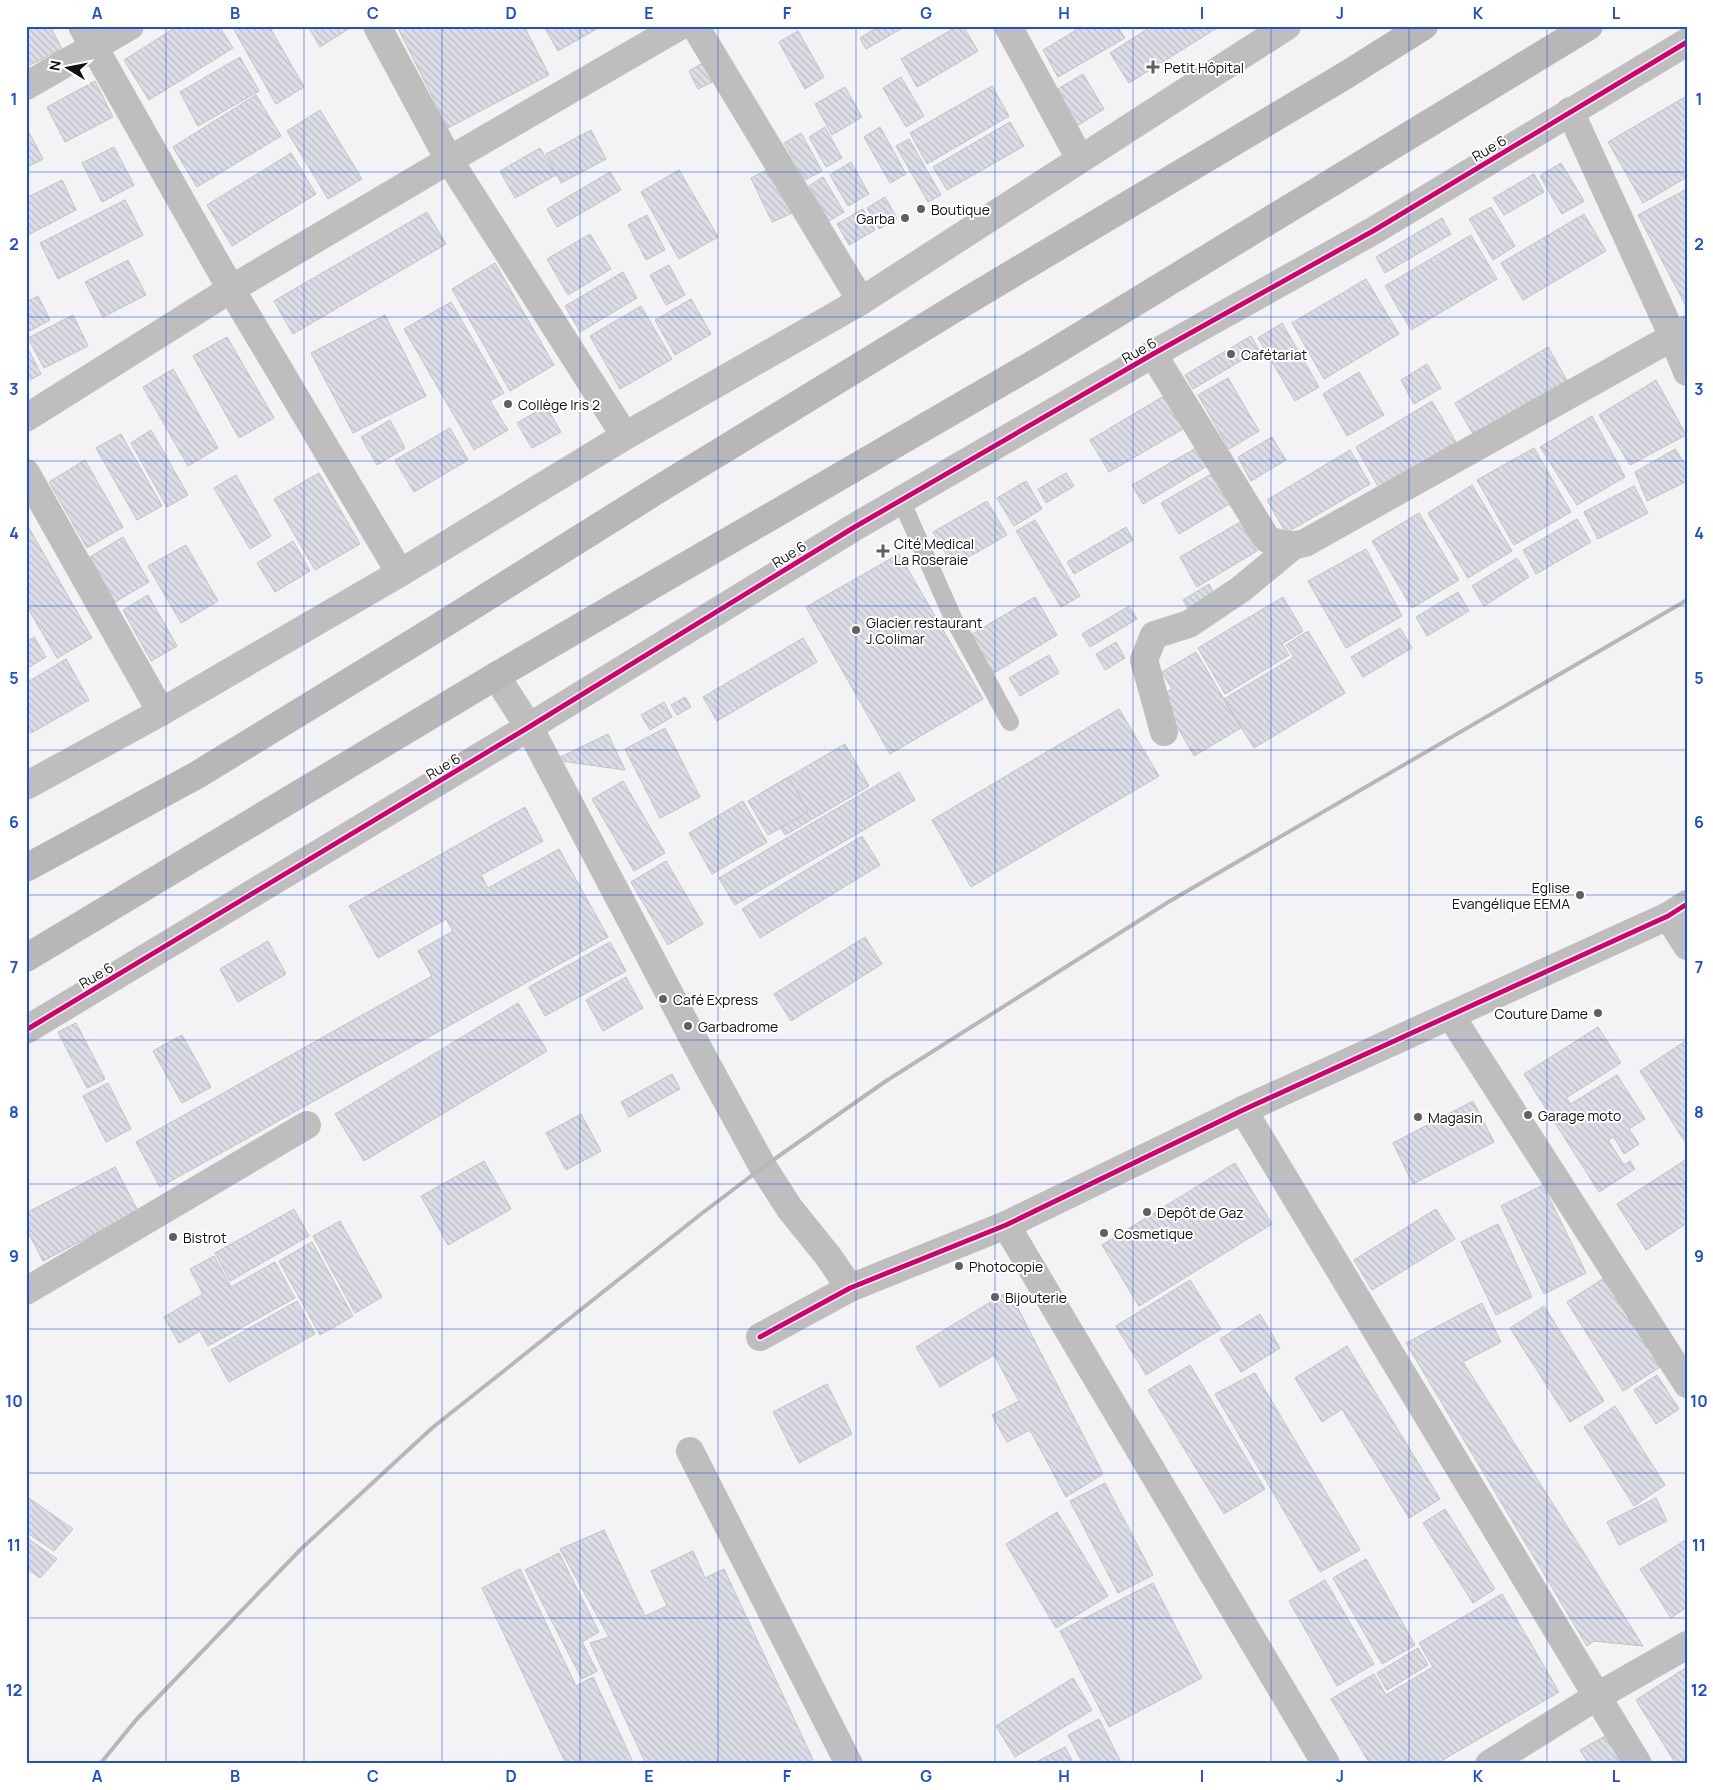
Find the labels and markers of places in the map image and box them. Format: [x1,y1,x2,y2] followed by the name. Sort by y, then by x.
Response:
[1164,58,1244,77] place label: Petit Hôpital
[1146,60,1160,74] marker: Petit Hôpital
[931,200,990,219] place label: Boutique
[915,203,927,215] marker: Boutique
[856,209,895,228] place label: Garba
[899,212,911,224] marker: Garba
[1241,345,1307,364] place label: Cafétariat
[1225,348,1237,360] marker: Cafétariat
[518,395,600,414] place label: Collège Iris 2
[502,398,514,410] marker: Collège Iris 2
[894,534,974,569] place label: Cité Medical La Roseraie
[876,544,890,558] marker: Cité Medical La Roseraie
[866,613,983,648] place label: Glacier restaurant J.Colimar
[850,624,862,636] marker: Glacier restaurant J.Colimar
[1452,878,1570,913] place label: Eglise Evangélique EEMA
[1574,889,1586,901] marker: Eglise Evangélique EEMA
[673,990,758,1009] place label: Café Express
[657,993,669,1005] marker: Café Express
[1494,1004,1588,1023] place label: Couture Dame
[1592,1007,1604,1019] marker: Couture Dame
[698,1017,778,1036] place label: Garbadrome
[682,1020,694,1032] marker: Garbadrome
[1538,1106,1621,1125] place label: Garage moto
[1428,1108,1483,1127] place label: Magasin
[1522,1109,1534,1121] marker: Garage moto
[1412,1111,1424,1123] marker: Magasin
[1157,1203,1244,1222] place label: Depôt de Gaz
[1141,1206,1153,1218] marker: Depôt de Gaz
[1114,1224,1193,1243] place label: Cosmetique
[1098,1227,1110,1239] marker: Cosmetique
[183,1228,227,1247] place label: Bistrot
[167,1231,179,1243] marker: Bistrot
[969,1257,1043,1276] place label: Photocopie
[953,1260,965,1272] marker: Photocopie
[1005,1288,1067,1307] place label: Bijouterie
[989,1291,1001,1303] marker: Bijouterie

